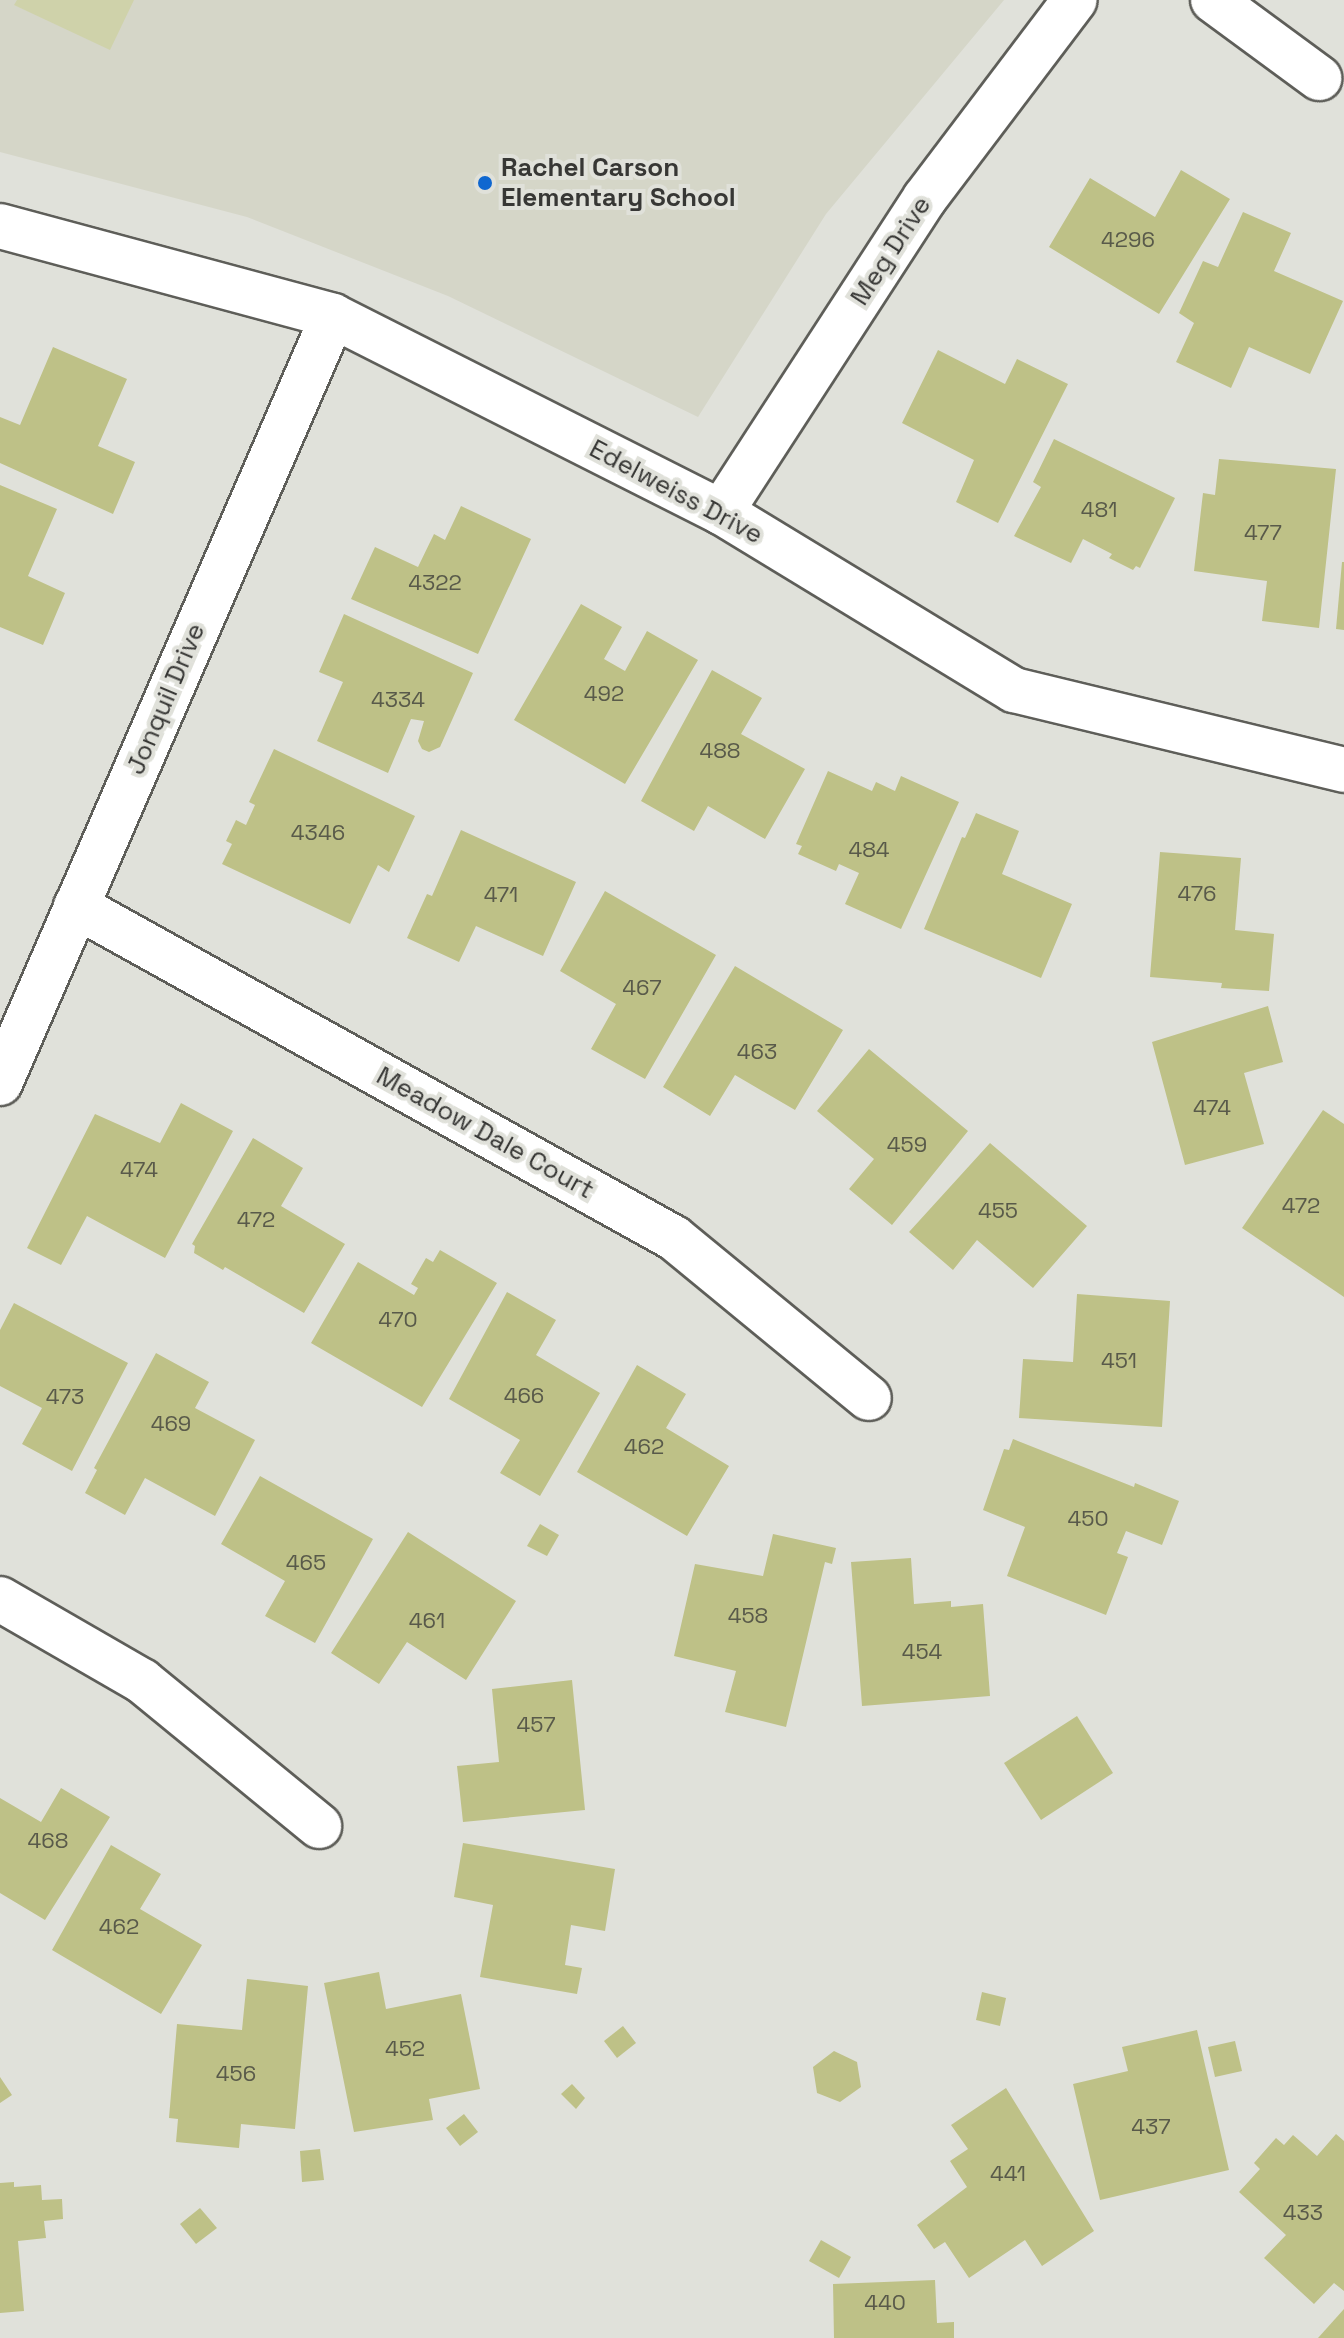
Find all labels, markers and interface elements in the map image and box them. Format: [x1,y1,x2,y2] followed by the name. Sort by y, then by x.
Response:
[501,152,736,214] place label: Rachel Carson Elementary School
[476,174,494,192] marker: Rachel Carson Elementary School
[844,191,938,311] street label: Meg Drive
[1101,227,1155,253] house number: 4296
[584,433,768,551] street label: Edelweiss Drive
[1081,497,1117,523] house number: 481
[1244,520,1282,546] house number: 477
[408,570,462,596] house number: 4322
[120,619,212,779] street label: Jonquil Drive
[584,681,624,707] house number: 492
[371,687,425,713] house number: 4334
[699,738,741,764] house number: 488
[291,820,345,846] house number: 4346
[848,837,890,863] house number: 484
[1178,881,1216,907] house number: 476
[484,882,518,908] house number: 471
[622,975,662,1001] house number: 467
[737,1039,777,1065] house number: 463
[371,1060,599,1206] street label: Meadow Dale Court
[1193,1095,1231,1121] house number: 474
[887,1132,927,1158] house number: 459
[120,1157,158,1183] house number: 474
[1282,1193,1320,1219] house number: 472
[978,1198,1018,1224] house number: 455
[237,1207,275,1233] house number: 472
[378,1307,418,1333] house number: 470
[1101,1348,1137,1374] house number: 451
[504,1383,544,1409] house number: 466
[46,1384,84,1410] house number: 473
[151,1411,191,1437] house number: 469
[624,1434,664,1460] house number: 462
[1067,1506,1109,1532] house number: 450
[286,1550,326,1576] house number: 465
[728,1603,768,1629] house number: 458
[409,1608,445,1634] house number: 461
[902,1639,942,1665] house number: 454
[516,1712,556,1738] house number: 457
[28,1828,68,1854] house number: 468
[99,1914,139,1940] house number: 462
[385,2036,425,2062] house number: 452
[216,2061,256,2087] house number: 456
[1131,2114,1171,2140] house number: 437
[990,2161,1026,2187] house number: 441
[1283,2200,1323,2226] house number: 433
[864,2290,906,2316] house number: 440

